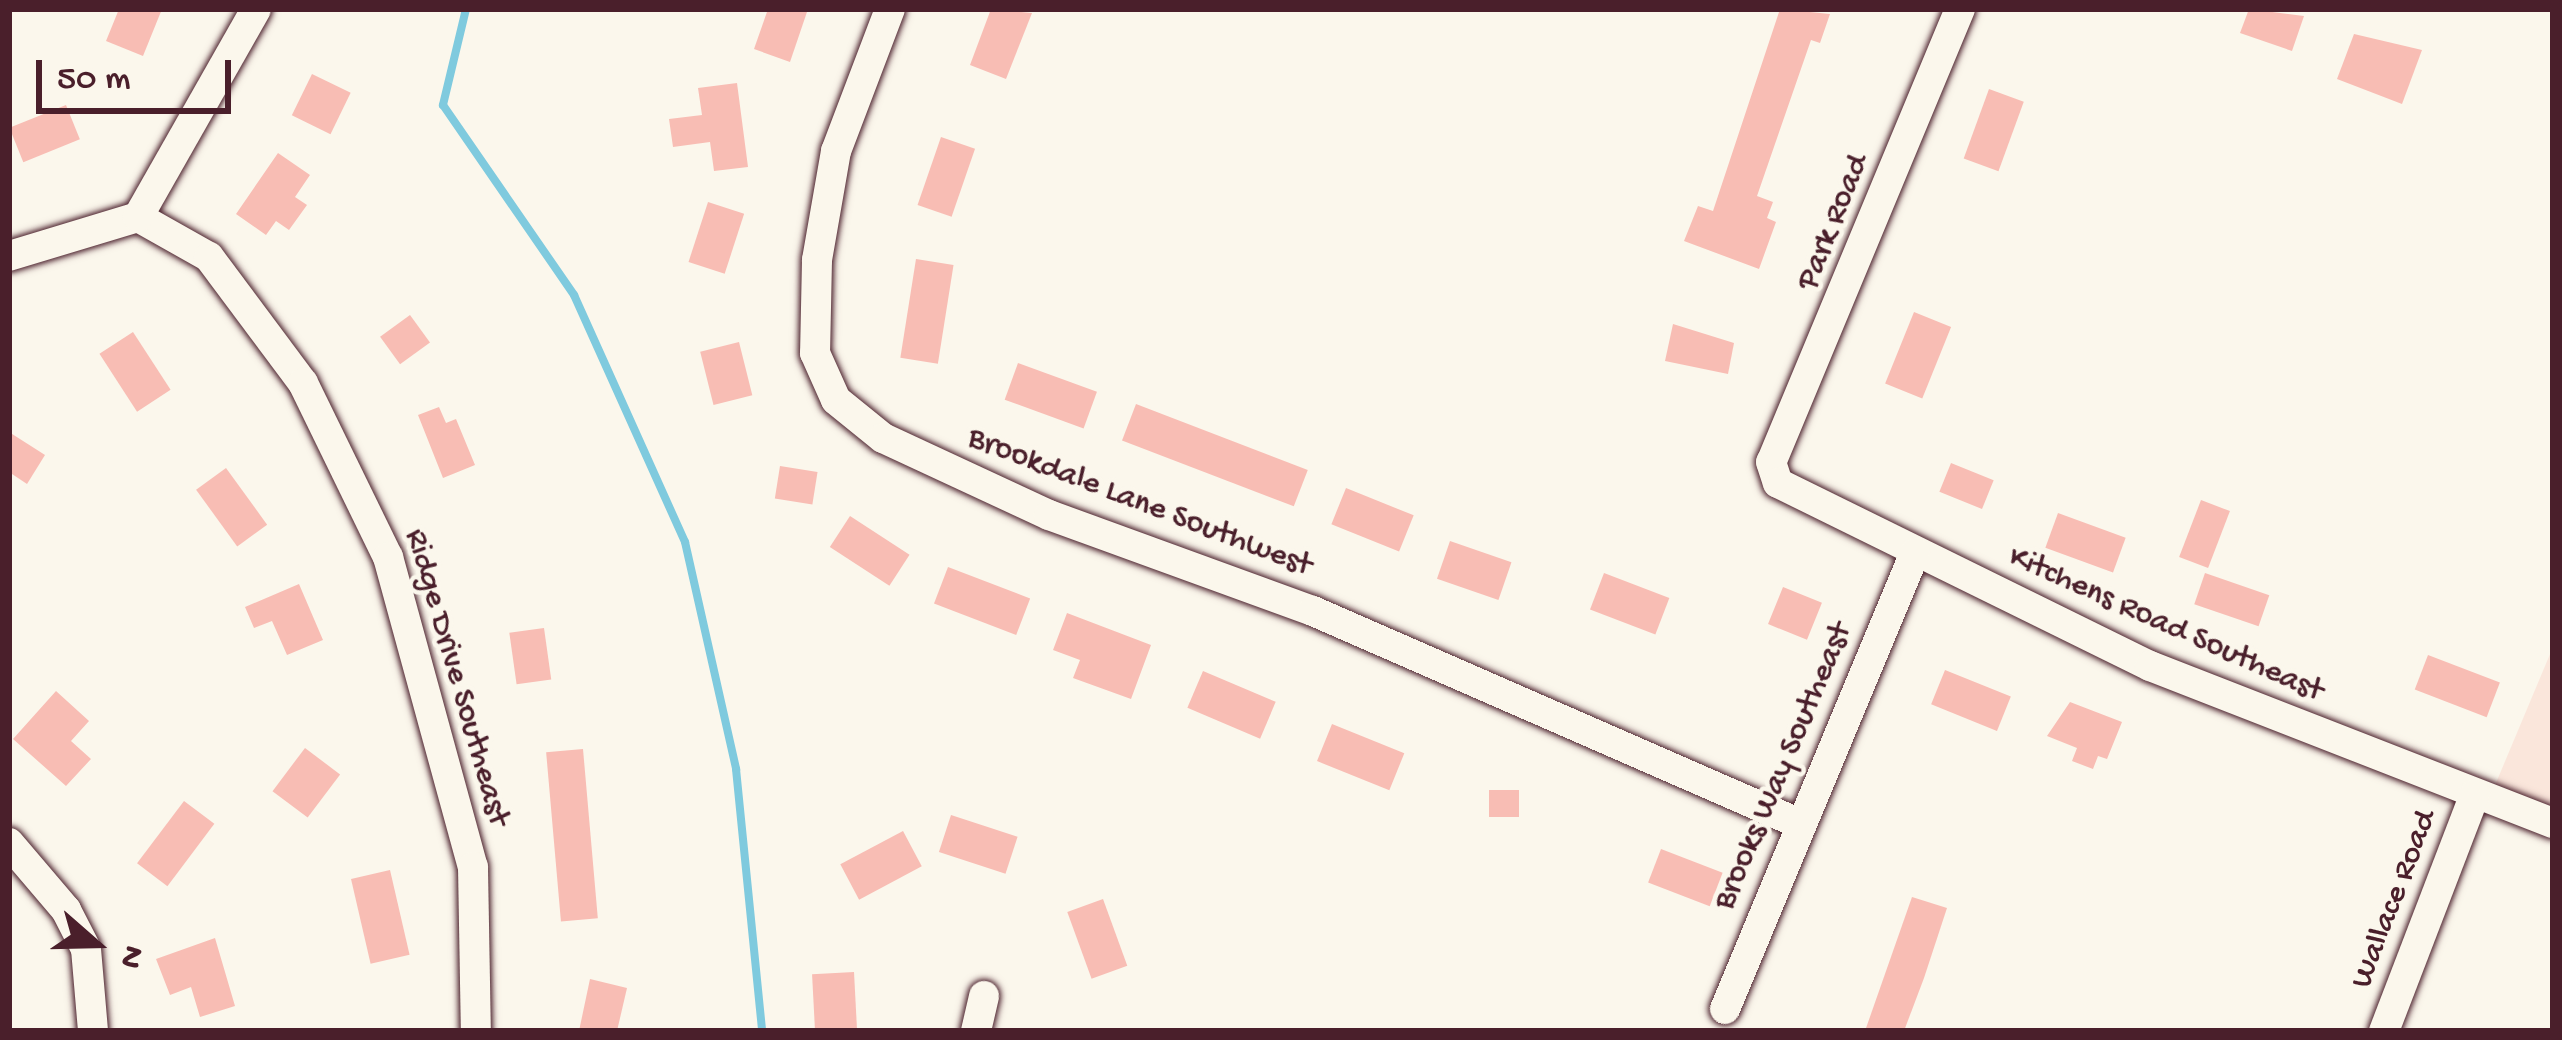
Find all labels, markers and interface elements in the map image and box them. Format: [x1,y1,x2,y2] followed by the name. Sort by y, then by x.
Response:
[42,36,237,110] scale bar
[57,59,130,102] text: 50 m
[1790,149,1880,297] street label: Park Road
[961,420,1317,588] street label: Brookdale Lane Southwest
[394,525,516,831] street label: Ridge Drive Southeast
[2001,539,2329,713] street label: Kitchens Road Southeast
[1707,618,1863,916] street label: Brooks Way Southeast
[2344,805,2448,995] street label: Wallace Road
[36,884,156,1004] north arrow
[108,940,151,973] text: N

